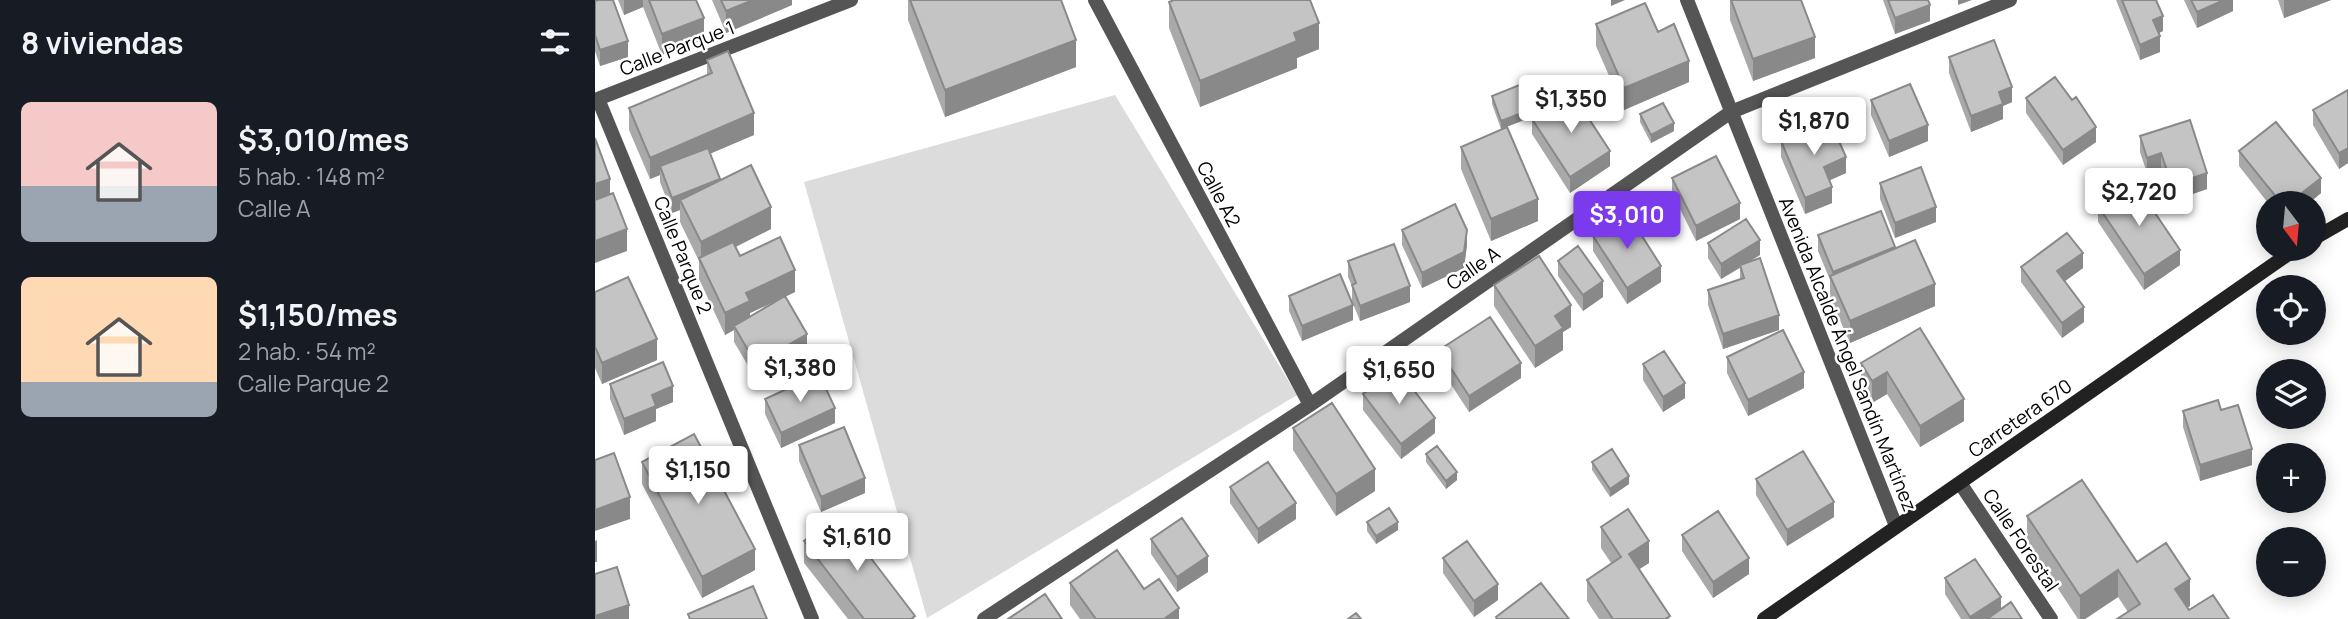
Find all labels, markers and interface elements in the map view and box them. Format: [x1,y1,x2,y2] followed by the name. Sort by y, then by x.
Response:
[616,14,738,82] street label: Calle Parque 1
[21,22,184,63] text: 8 viviendas
[536,23,574,61] icon: filters
[1514,76,1628,135] pin: $1,350
[1535,82,1607,114] text: $1,350
[1757,97,1871,157] pin: $1,870
[1778,104,1850,136] text: $1,870
[238,119,409,160] text: $3,010/mes
[77,130,161,214] icon: home
[1191,157,1247,231] street label: Calle A2
[238,160,385,192] text: 5 hab. · 148 m²
[2082,168,2196,228] pin: $2,720
[2101,175,2177,207] text: $2,720
[1570,191,1684,251] pin: $3,010
[2256,191,2326,261] north arrow
[2256,191,2326,597] map controls
[238,192,311,224] text: Calle A
[648,192,718,318] street label: Calle Parque 2
[1773,193,1923,515] street label: Avenida Alcalde Ángel Sandín Martínez
[1589,198,1665,230] text: $3,010
[1441,240,1505,296] street label: Calle A
[2256,275,2326,345] button: locate
[238,294,398,335] text: $1,150/mes
[77,305,161,389] icon: home
[238,335,376,367] text: 2 hab. · 54 m²
[743,344,857,404] pin: $1,380
[1342,346,1456,406] pin: $1,650
[763,351,837,383] text: $1,380
[1362,353,1436,385] text: $1,650
[2256,359,2326,429] button: layers
[238,367,389,399] text: Calle Parque 2
[1963,373,2077,463] street label: Carretera 670
[2256,443,2326,513] button: +
[641,447,755,506] pin: $1,150
[665,453,731,485] text: $1,150
[1977,483,2065,597] street label: Calle Forestal
[800,514,914,573] pin: $1,610
[822,520,892,552] text: $1,610
[2256,527,2326,597] button: −

